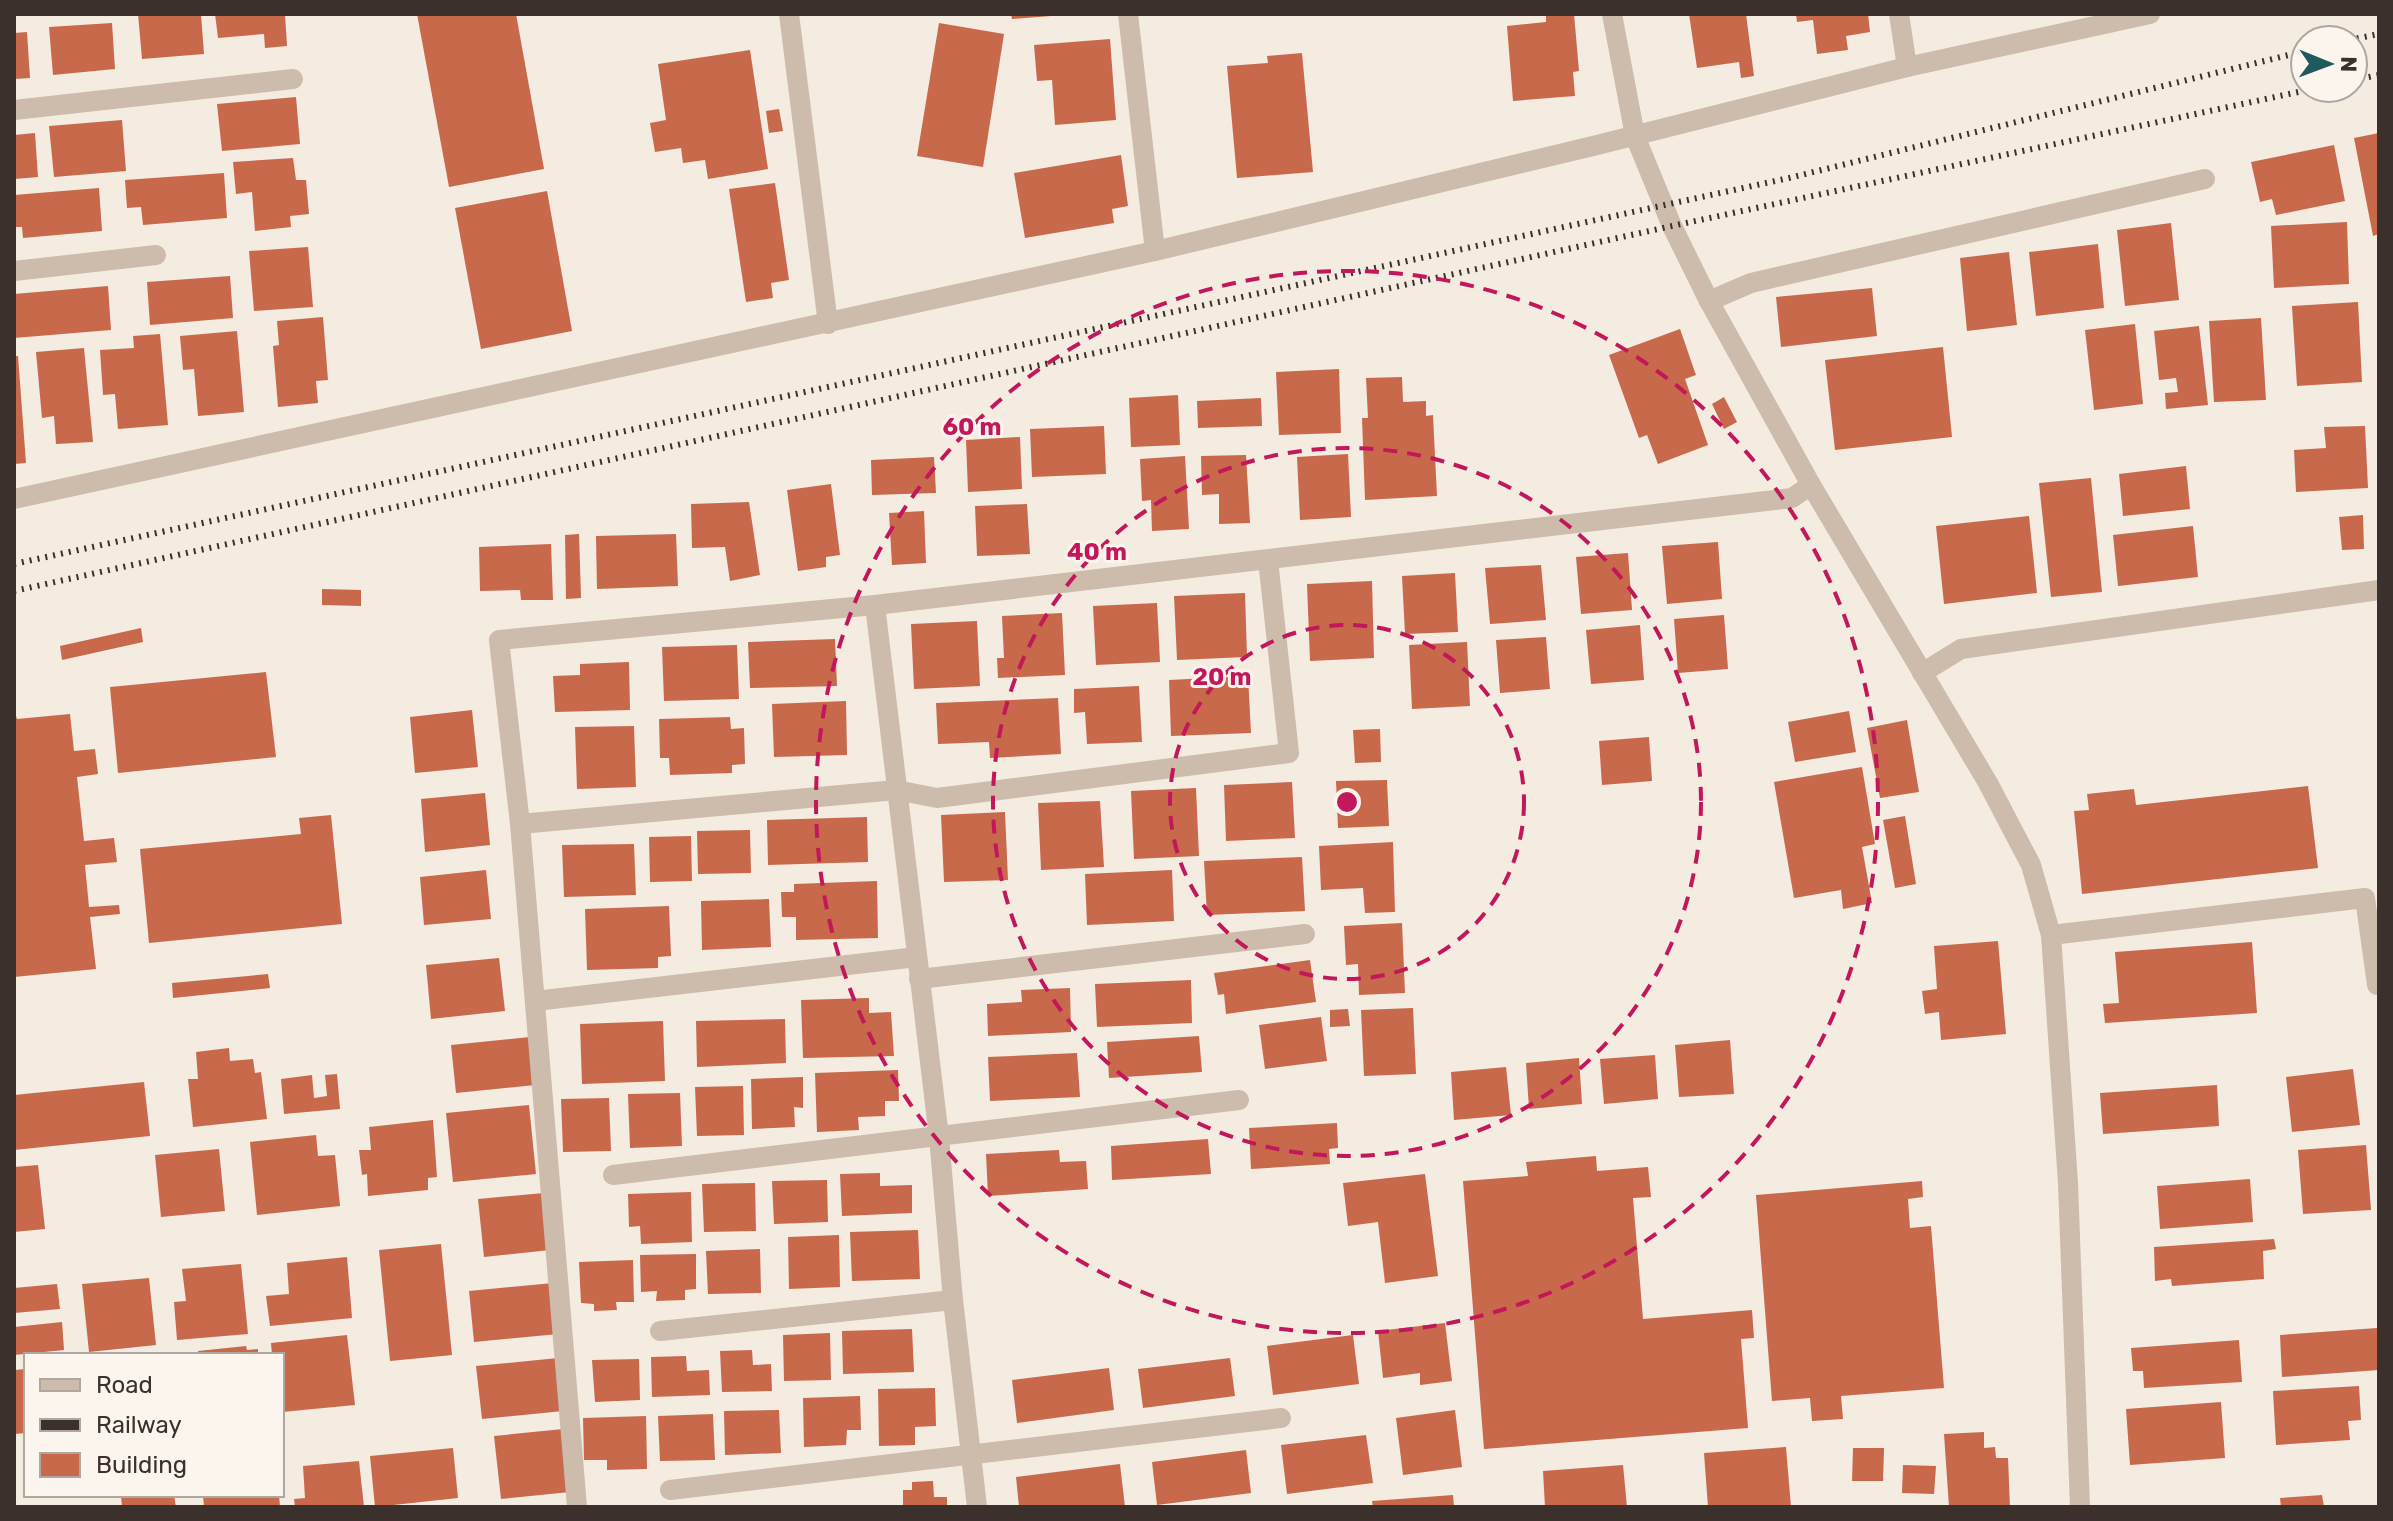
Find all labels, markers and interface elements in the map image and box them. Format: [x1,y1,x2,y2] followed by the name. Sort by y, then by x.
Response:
[2289,24,2369,104] north arrow
[2335,56,2362,72] text: N
[942,413,1002,441] text: 60 m
[1067,538,1127,566] text: 40 m
[1192,663,1252,691] text: 20 m
[1333,788,1361,816] centre of rings
[24,1353,284,1497] legend
[96,1371,153,1399] text: Road
[96,1411,182,1439] text: Railway
[96,1451,187,1479] text: Building

